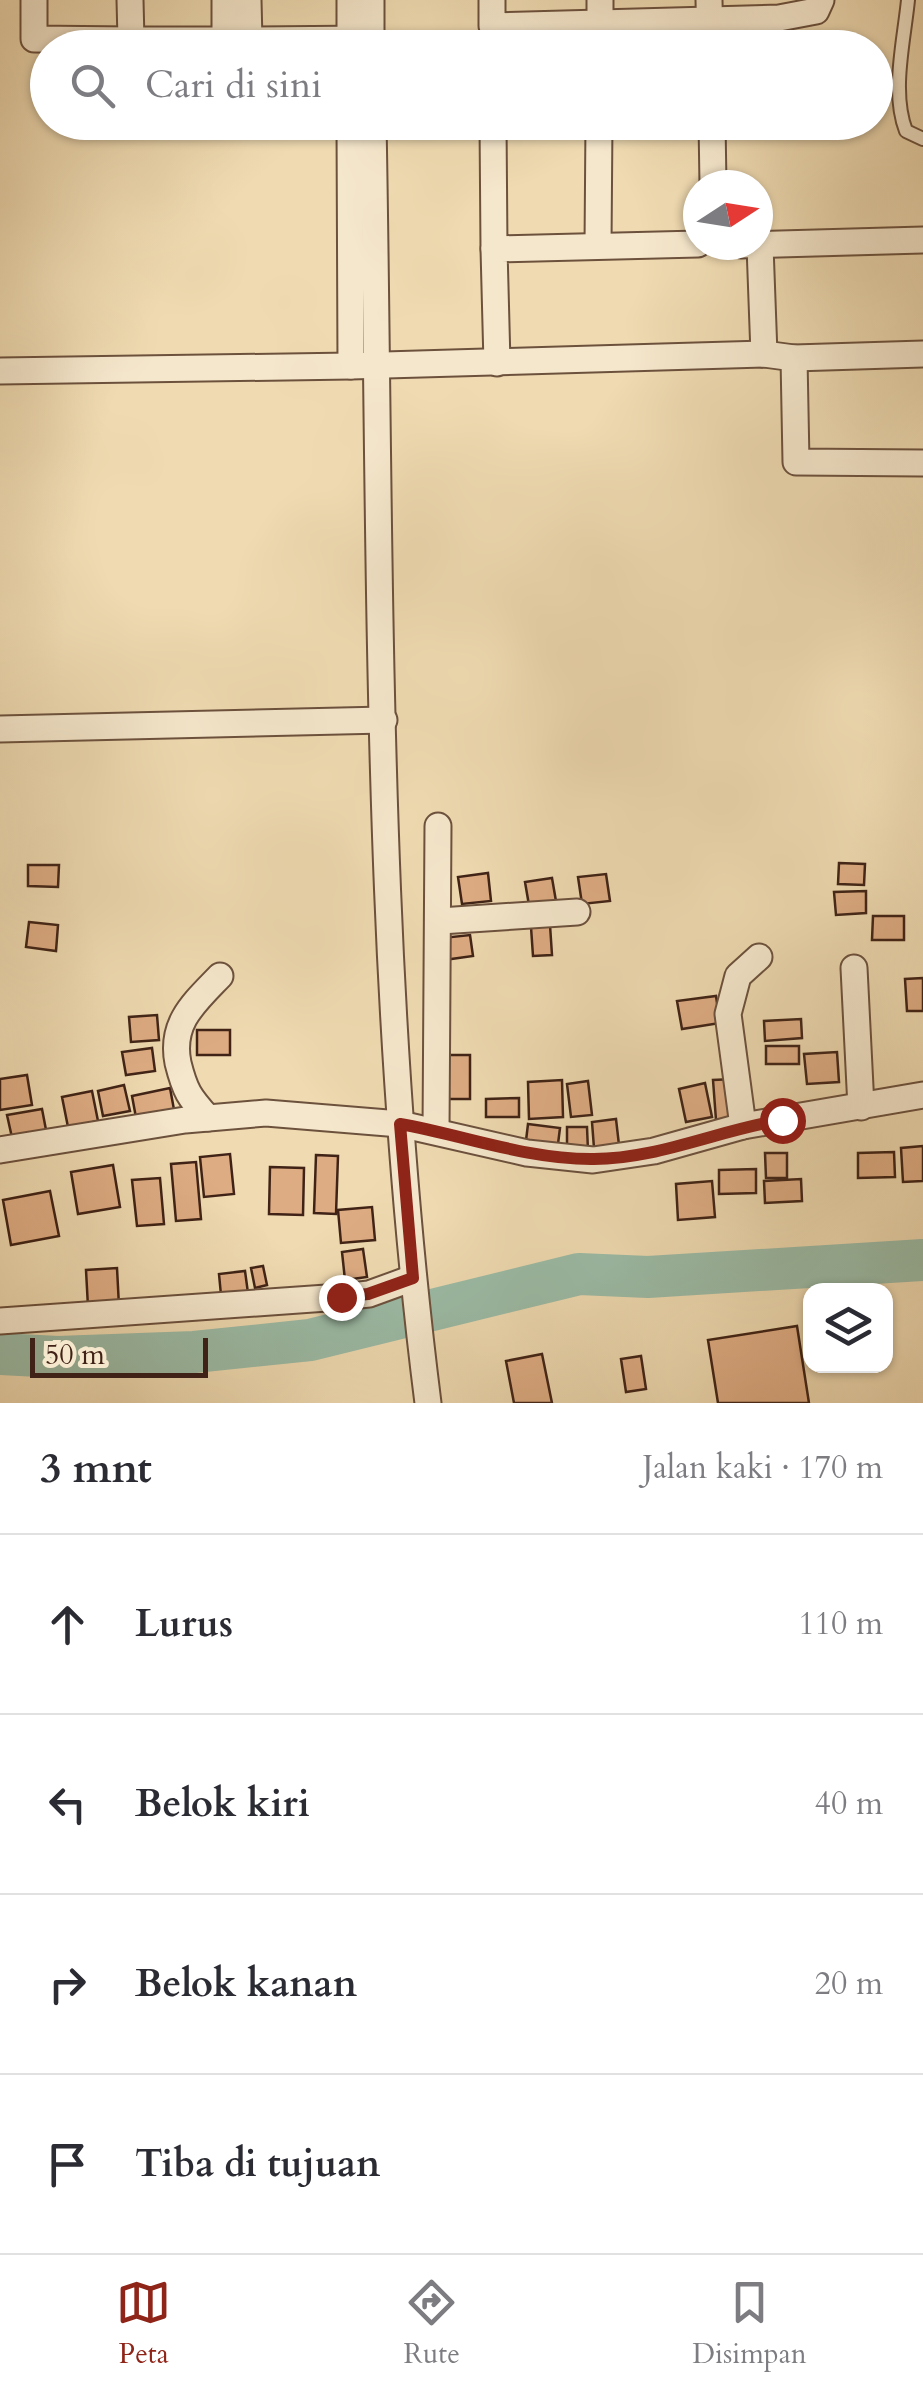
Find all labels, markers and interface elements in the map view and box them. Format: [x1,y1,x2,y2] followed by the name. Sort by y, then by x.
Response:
[30,30,893,140] search box
[65,58,120,113] icon: search
[145,59,322,111] text: Cari di sini
[683,170,773,260] north arrow
[760,1098,806,1144] route start
[319,1275,365,1321] route end
[803,1283,893,1373] map controls
[803,1283,893,1373] button: layers
[30,1333,208,1378] scale bar
[45,1336,105,1374] text: 50 m
[40,1440,152,1497] text: 3 mnt
[642,1446,883,1490] text: Jalan kaki · 170 m
[40,1597,95,1652] icon: ahead
[135,1598,233,1650] text: Lurus
[798,1602,883,1646] text: 110 m
[40,1777,95,1832] icon: left
[135,1778,310,1830] text: Belok kiri
[815,1782,883,1826] text: 40 m
[40,1957,95,2012] icon: right
[135,1958,357,2010] text: Belok kanan
[815,1962,883,2006] text: 20 m
[40,2137,95,2192] icon: arrive
[135,2138,380,2190] text: Tiba di tujuan
[116,2275,171,2373] tab: Peta
[404,2275,460,2373] tab: Rute
[692,2275,807,2373] tab: Disimpan

